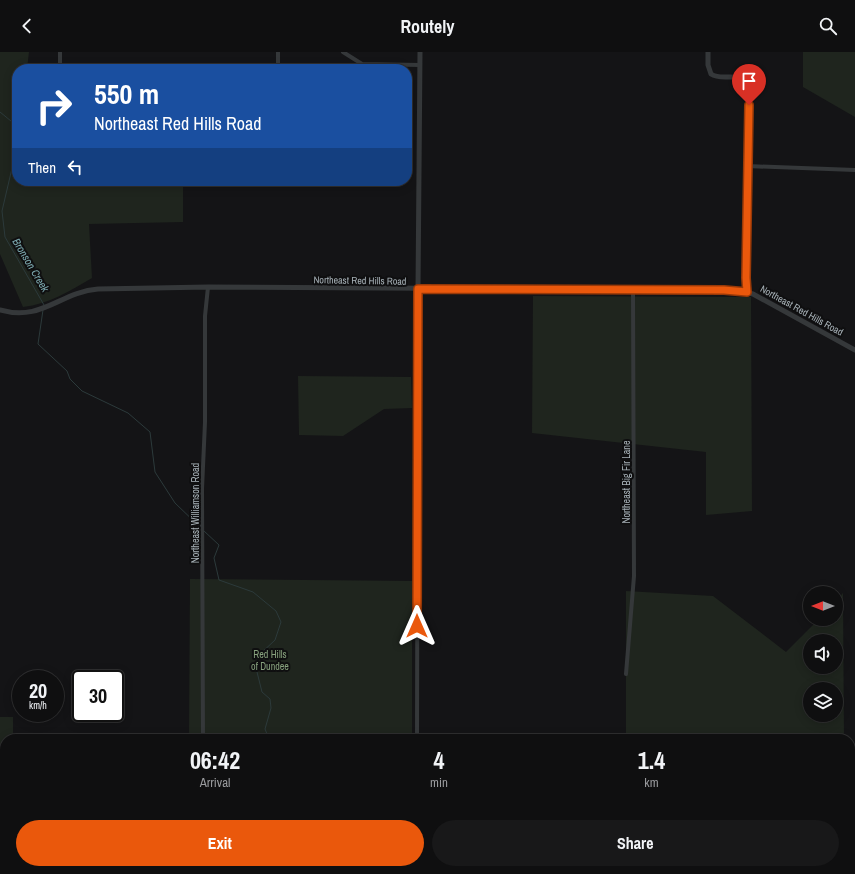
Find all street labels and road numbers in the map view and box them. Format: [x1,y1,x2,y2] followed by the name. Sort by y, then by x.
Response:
[313,273,407,288] street label: Northeast Red Hills Road
[758,282,846,339] street label: Northeast Red Hills Road
[620,440,633,523] street label: Northeast Big Fir Lane
[189,463,202,563] street label: Northeast Williamson Road

